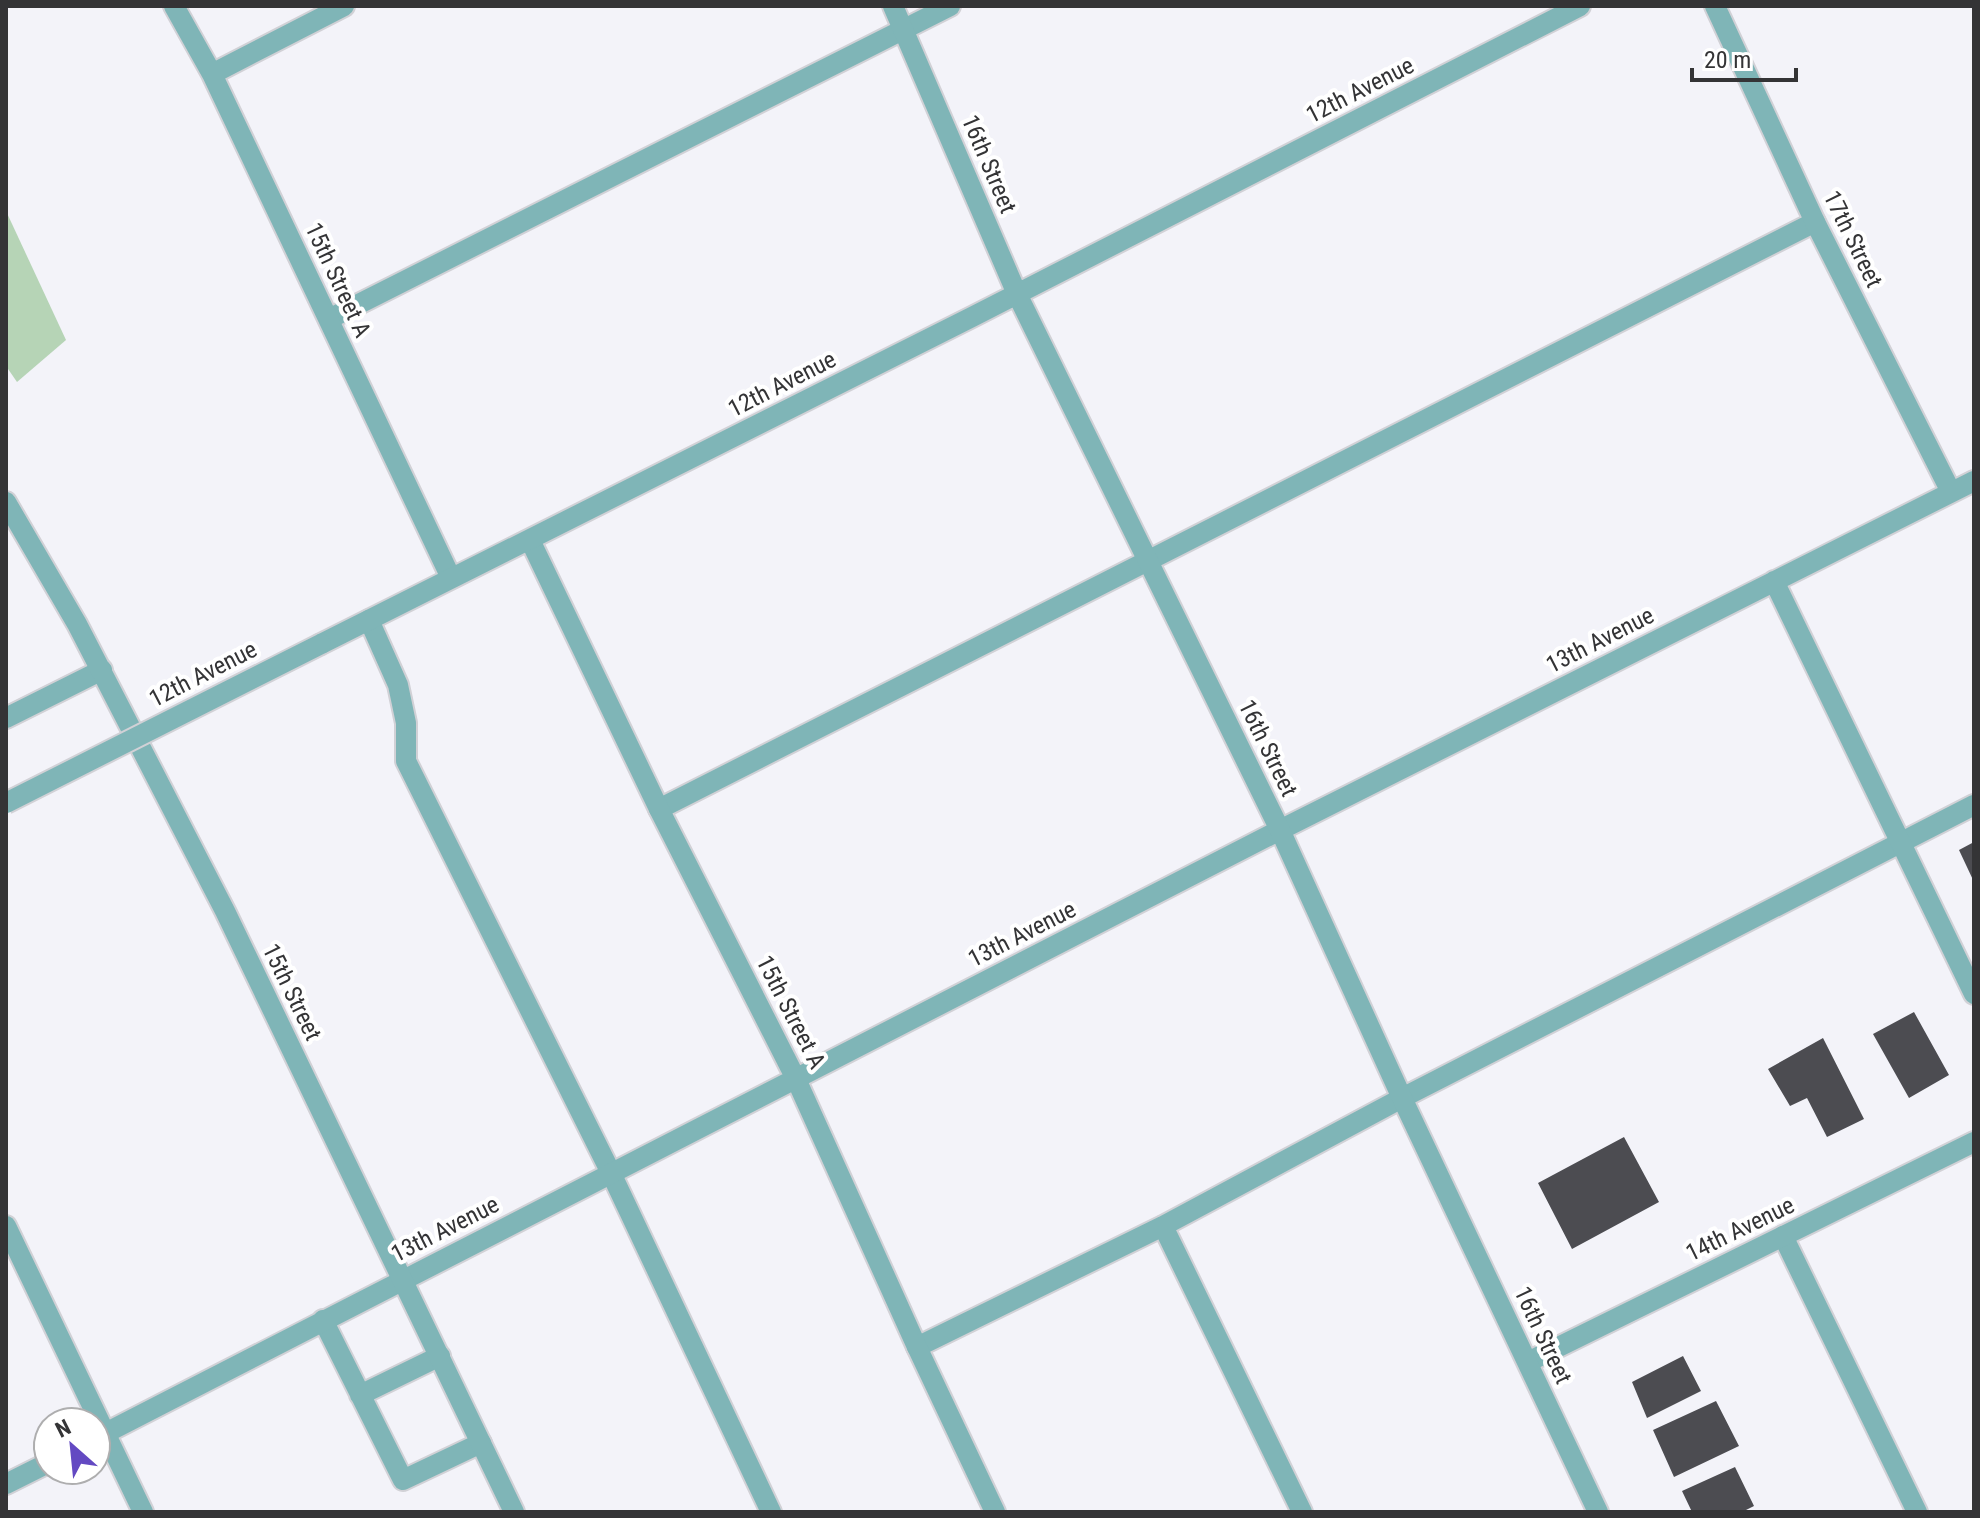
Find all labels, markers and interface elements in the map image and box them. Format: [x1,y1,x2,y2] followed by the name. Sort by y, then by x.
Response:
[1692,32,1796,82] scale bar
[1704,46,1751,74] text: 20 m
[1302,51,1418,129] street label: 12th Avenue
[956,111,1022,217] street label: 16th Street
[1818,186,1888,292] street label: 17th Street
[299,218,377,342] street label: 15th Street A
[724,345,840,423] street label: 12th Avenue
[1542,601,1658,679] street label: 13th Avenue
[145,635,261,713] street label: 12th Avenue
[1233,695,1303,801] street label: 16th Street
[964,895,1080,973] street label: 13th Avenue
[257,939,327,1045] street label: 15th Street
[750,951,832,1074] street label: 15th Street A
[387,1190,503,1268] street label: 13th Avenue
[1681,1191,1799,1267] street label: 14th Avenue
[1508,1282,1578,1388] street label: 16th Street
[32,1406,112,1486] north arrow
[51,1414,75,1443] text: N

